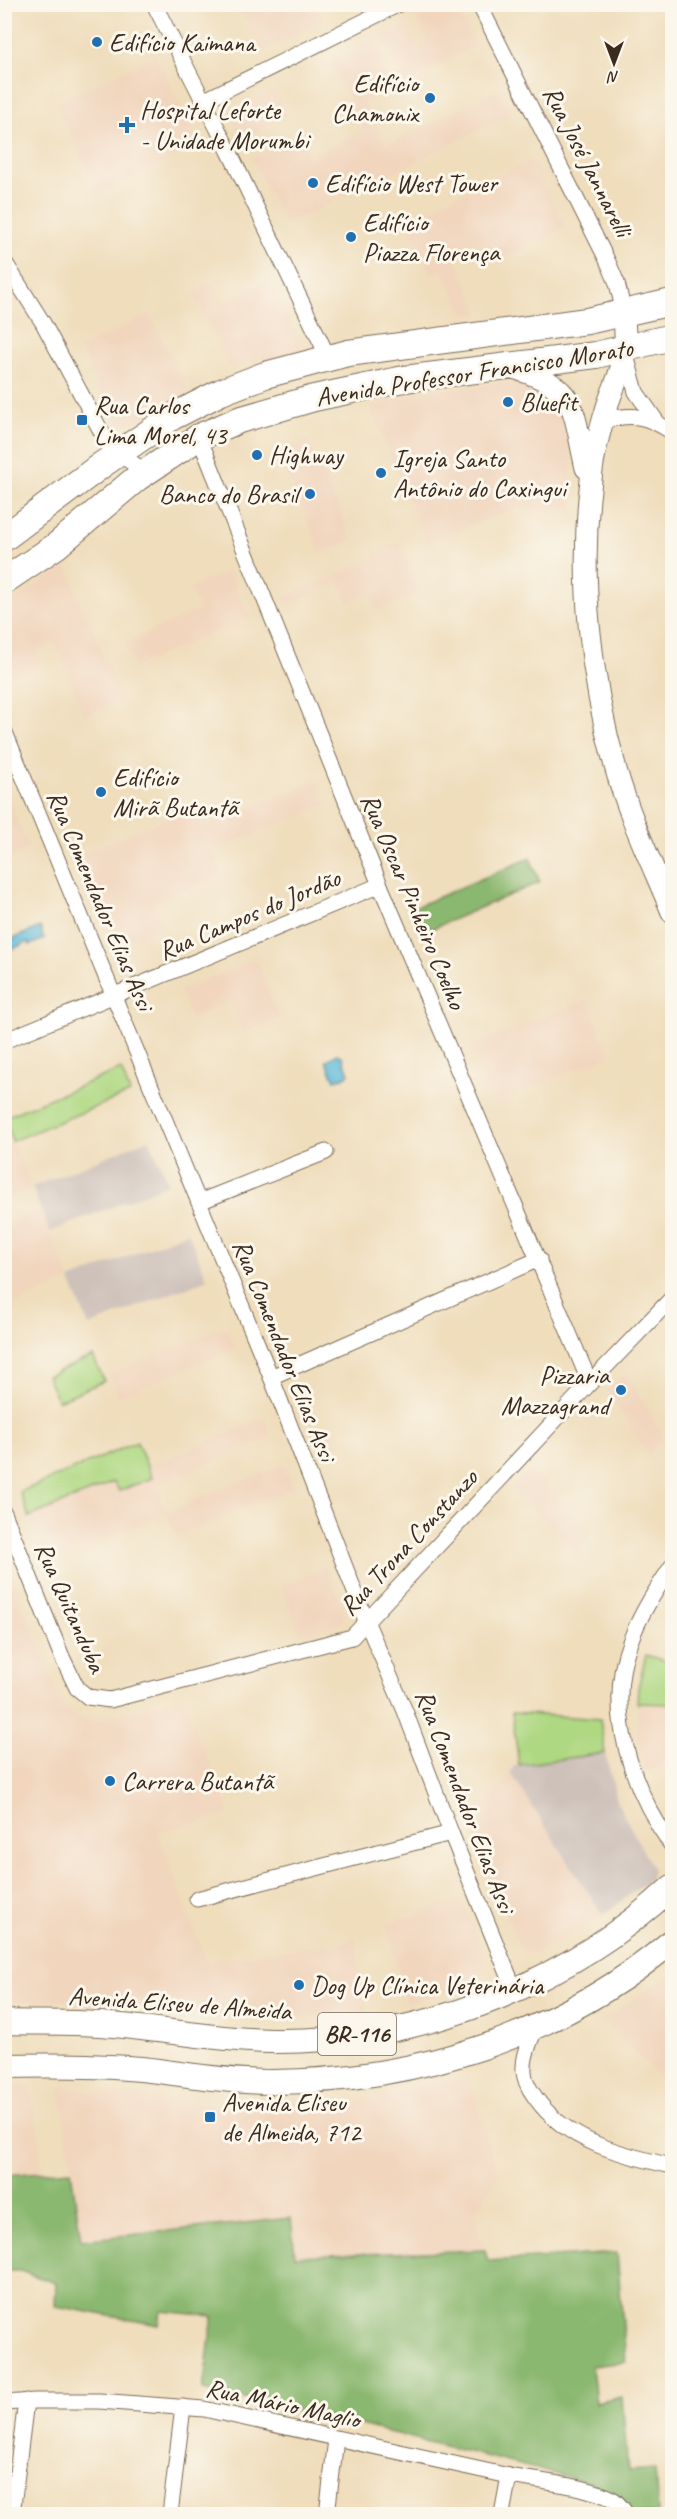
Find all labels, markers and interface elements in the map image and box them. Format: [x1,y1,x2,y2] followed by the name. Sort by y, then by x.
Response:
[109,26,257,59] place label: Edifício Kaimana
[584,33,644,93] north arrow
[90,35,104,49] marker: Edifício Kaimana
[332,67,421,130] place label: Edifício Chamonix
[606,67,619,87] text: N
[535,80,641,245] street label: Rua José Jannarelli
[423,91,437,105] marker: Edifício Chamonix
[140,94,312,157] place label: Hospital Leforte - Unidade Morumbi
[118,116,136,134] marker: Hospital Leforte - Unidade Morumbi
[325,167,499,200] place label: Edifício West Tower
[306,176,320,190] marker: Edifício West Tower
[363,206,501,269] place label: Edifício Piazza Florença
[344,230,358,244] marker: Edifício Piazza Florença
[313,331,637,414] street label: Avenida Professor Francisco Morato
[520,386,579,419] place label: Bluefit
[94,389,229,452] place label: Rua Carlos Lima Morel, 43
[501,395,515,409] marker: Bluefit
[75,413,89,427] marker: Rua Carlos Lima Morel, 43
[269,439,345,472] place label: Highway
[393,442,569,505] place label: Igreja Santo Antônio do Caxingui
[250,448,264,462] marker: Highway
[374,466,388,480] marker: Igreja Santo Antônio do Caxingui
[159,478,303,511] place label: Banco do Brasil
[303,487,317,501] marker: Banco do Brasil
[113,761,240,824] place label: Edifício Mirã Butantã
[39,785,163,1018] street label: Rua Comendador Elias Assi
[94,785,108,799] marker: Edifício Mirã Butantã
[353,788,475,1016] street label: Rua Oscar Pinheiro Coelho
[153,861,347,968] street label: Rua Campos do Jordão
[225,1235,345,1469] street label: Rua Comendador Elias Assi
[501,1359,613,1422] place label: Pizzaria Mazzagrand
[614,1383,628,1397] marker: Pizzaria Mazzagrand
[332,1461,486,1623] street label: Rua Trona Constanzo
[27,1537,115,1679] street label: Rua Quitanduba
[408,1685,524,1920] street label: Rua Comendador Elias Assi
[122,1765,276,1798] place label: Carrera Butantã
[103,1774,117,1788] marker: Carrera Butantã
[311,1969,545,2002] place label: Dog Up Clínica Veterinária
[292,1978,306,1992] marker: Dog Up Clínica Veterinária
[68,1979,294,2028] street label: Avenida Eliseu de Almeida
[318,2013,396,2055] road number: BR-116
[222,2086,363,2149] place label: Avenida Eliseu de Almeida, 712
[203,2110,217,2124] marker: Avenida Eliseu de Almeida, 712
[203,2371,366,2436] street label: Rua Mário Maglio

